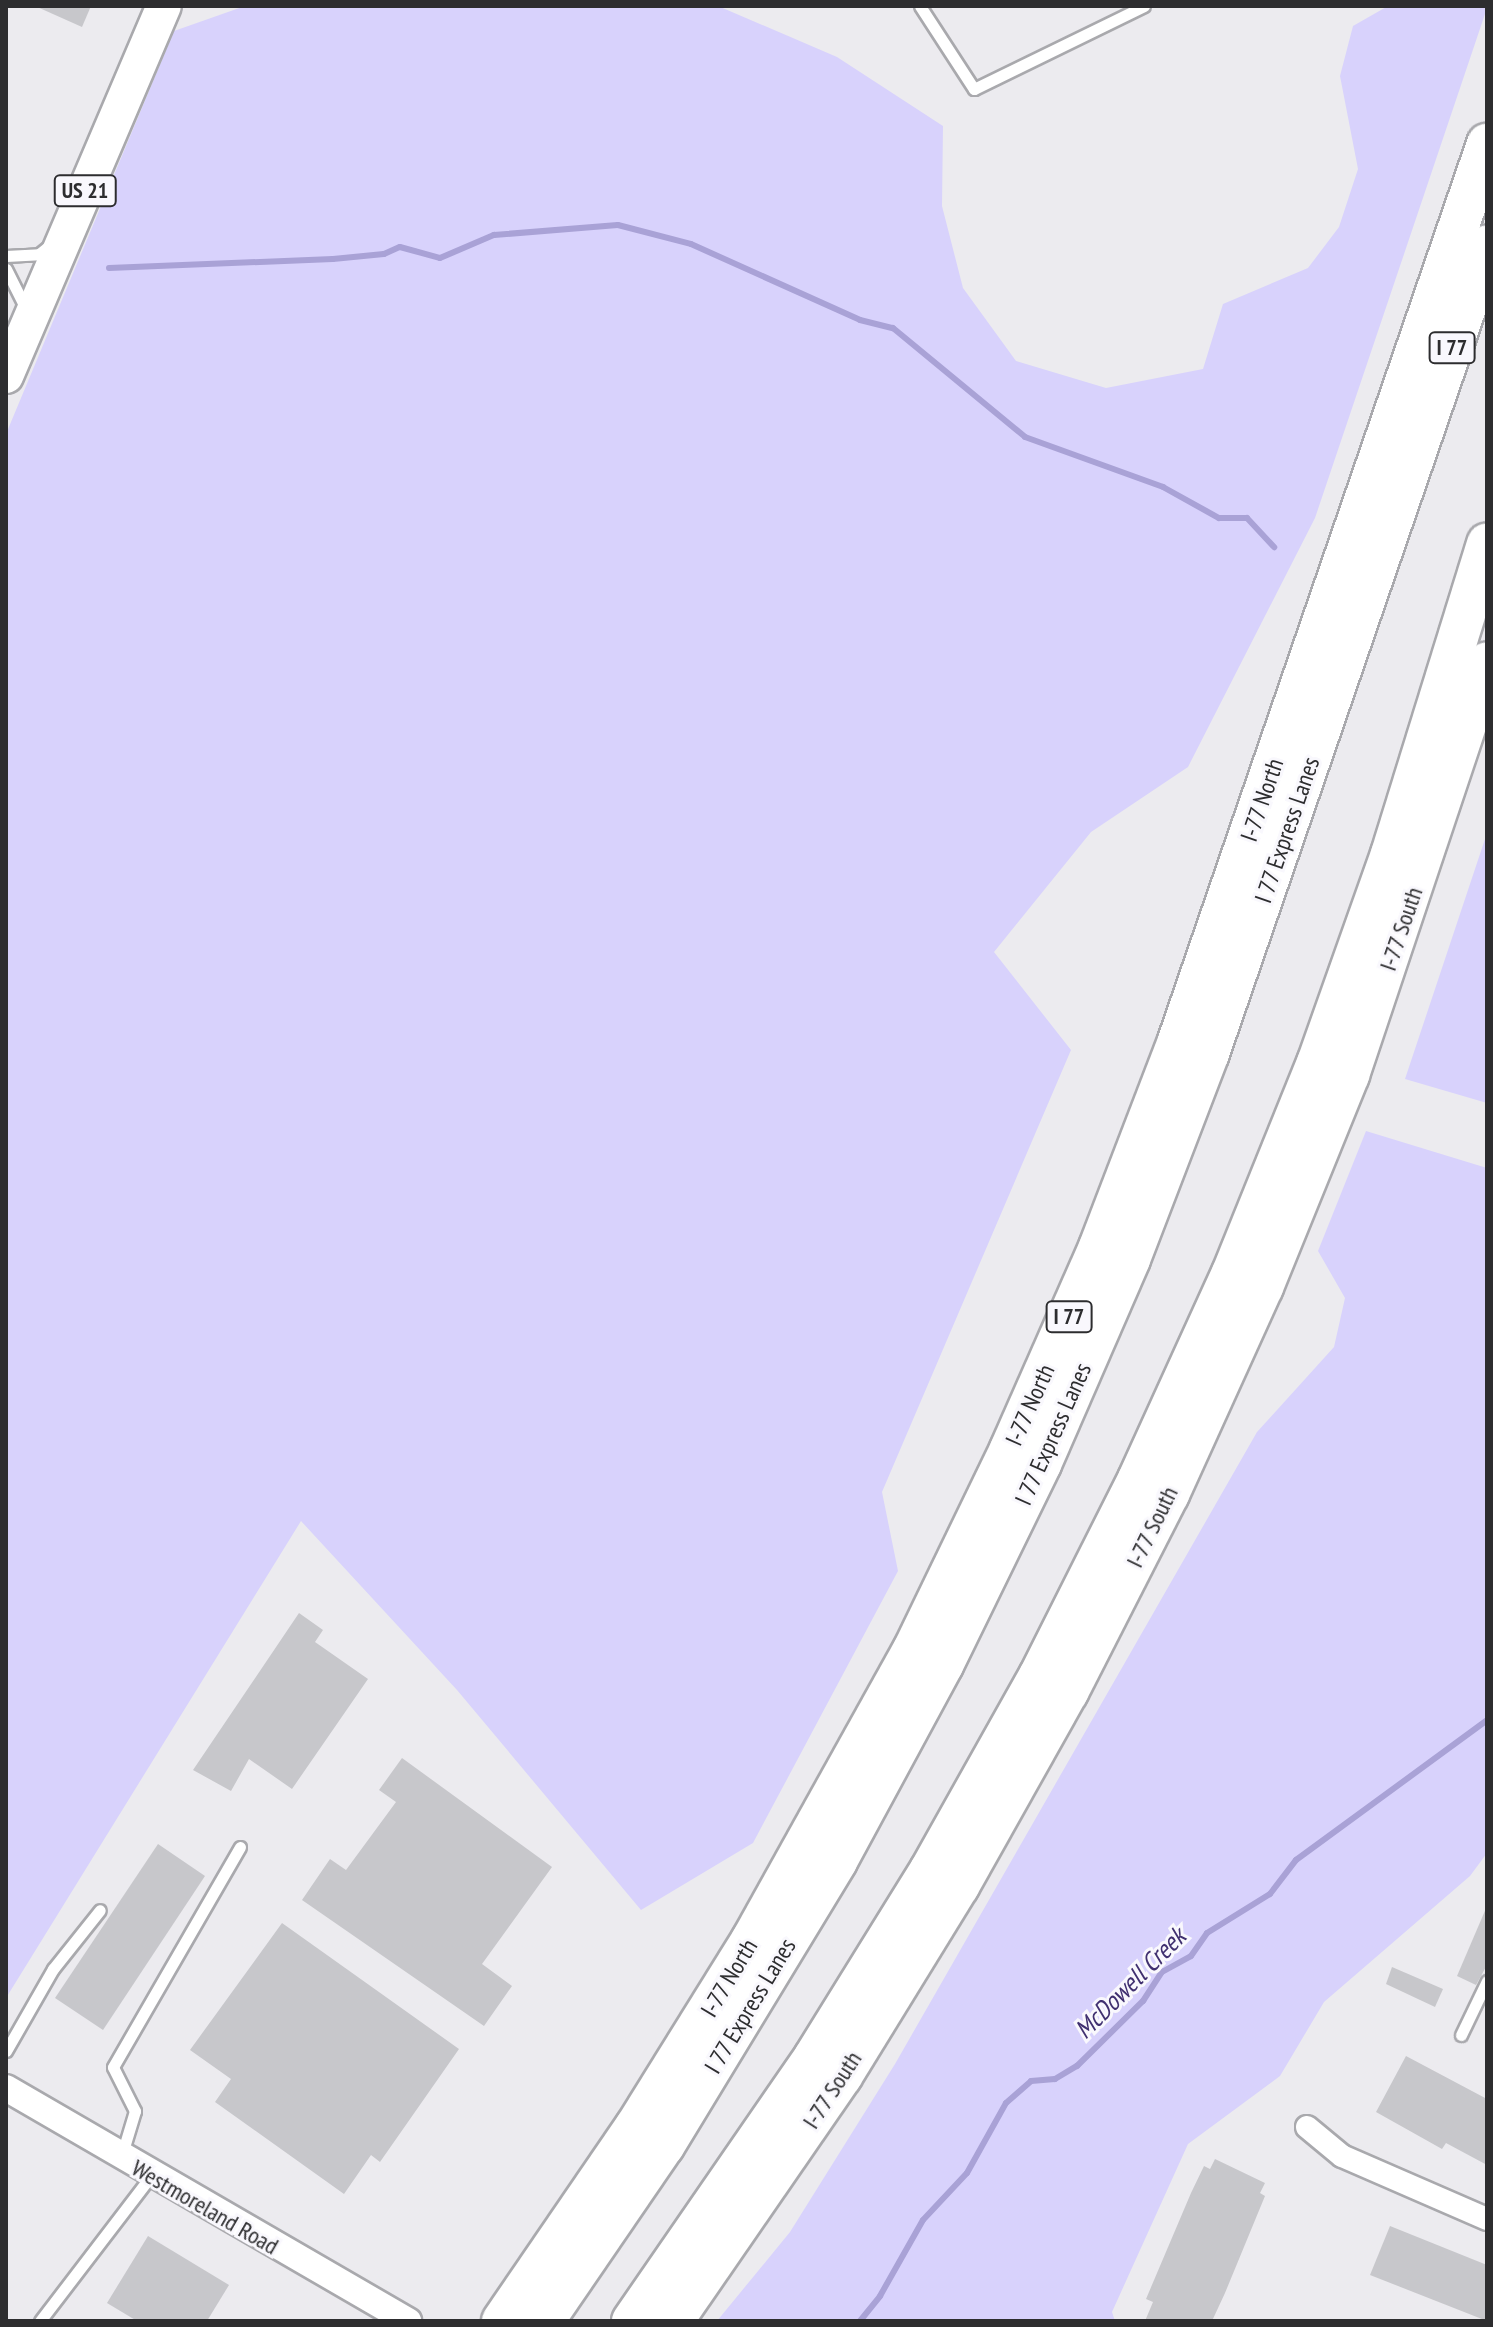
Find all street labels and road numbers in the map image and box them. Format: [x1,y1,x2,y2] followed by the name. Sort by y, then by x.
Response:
[53,173,117,209] road number: US 21
[1428,330,1476,366] road number: I 77
[1248,753,1326,907] street label: I 77 Express Lanes
[1234,754,1290,846] street label: I-77 North
[1373,883,1429,975] street label: I-77 South
[1045,1299,1093,1335] road number: I 77
[1009,1358,1097,1510] street label: I 77 Express Lanes
[999,1359,1061,1451] street label: I-77 North
[1120,1481,1184,1573] street label: I-77 South
[694,1933,764,2023] street label: I-77 North
[698,1933,802,2079] street label: I 77 Express Lanes
[796,2045,868,2135] street label: I-77 South
[127,2153,283,2261] street label: Westmoreland Road

